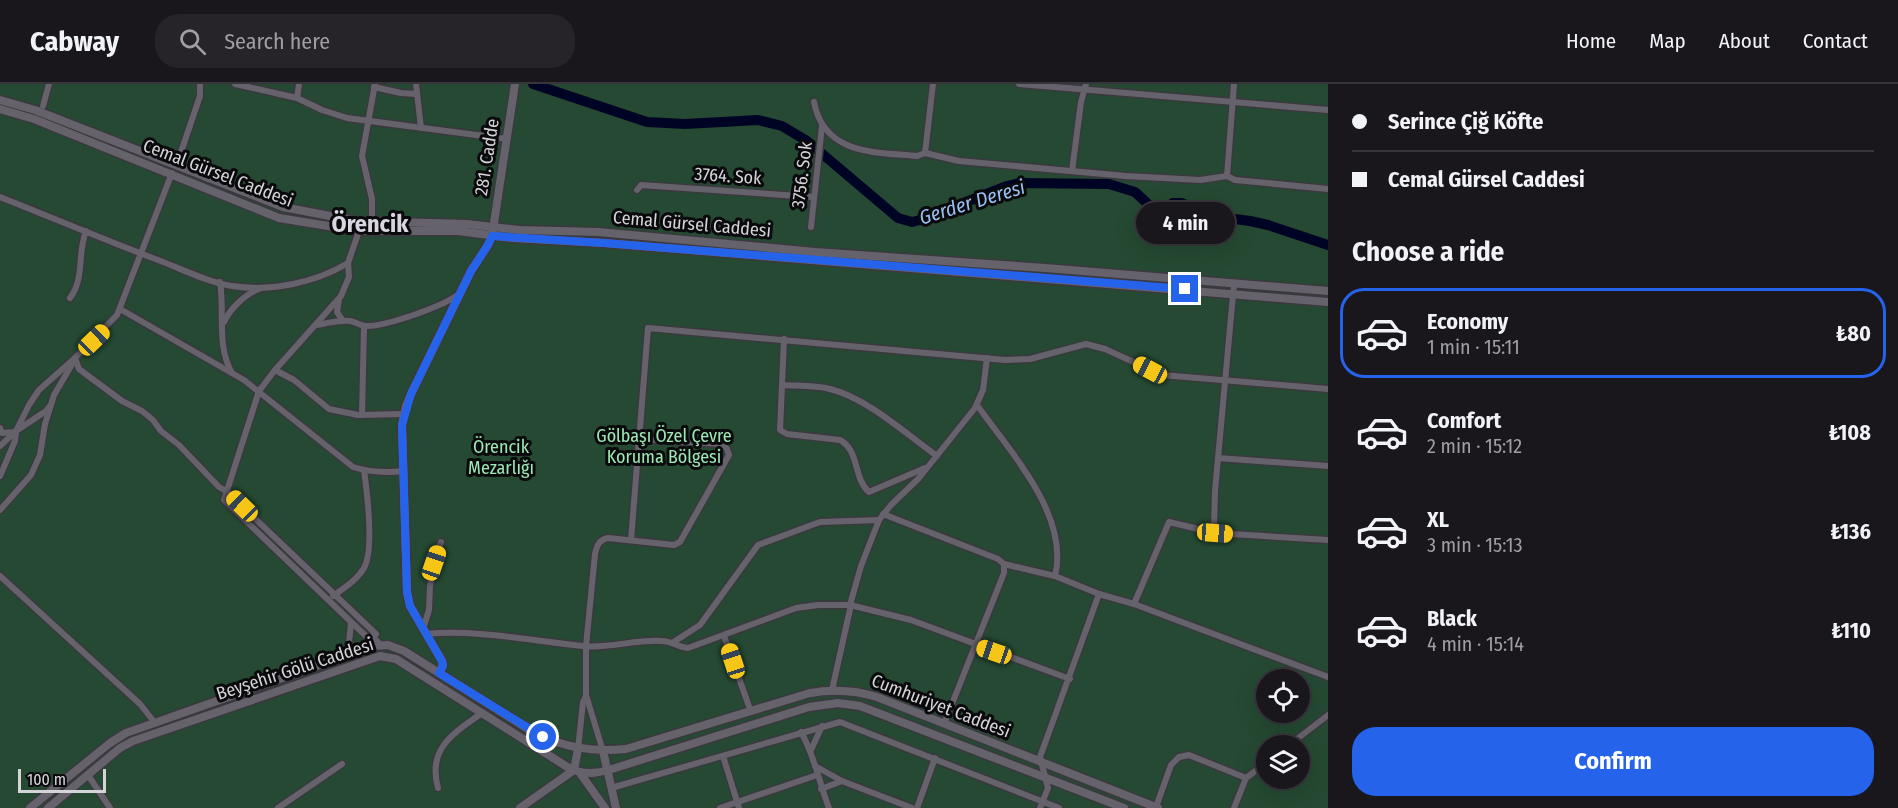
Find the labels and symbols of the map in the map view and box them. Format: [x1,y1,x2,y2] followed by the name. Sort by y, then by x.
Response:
[470,117,504,197] street label: 281. Cadde
[140,134,296,212] street label: Cemal Gürsel Caddesi
[787,140,817,210] street label: 3756. Sok
[694,163,763,189] street label: 3764. Sok
[916,175,1028,229] water label: Gerder Deresi
[1136,202,1234,244] callout: 4 min
[612,206,772,242] street label: Cemal Gürsel Caddesi
[332,210,409,238] district label: Örencik
[1171,275,1198,302] route end
[75,321,113,359] car
[1130,354,1170,386] car
[596,425,732,468] park label: Gölbaşı Özel Çevre Koruma Bölgesi
[468,436,534,479] park label: Örencik Mezarlığı
[223,487,261,525] car
[1196,523,1234,543] car
[420,543,448,583] car
[214,633,376,705] street label: Beyşehir Gölü Caddesi
[974,638,1014,666] car
[719,641,747,681] car
[868,669,1014,743] street label: Cumhuriyet Caddesi
[529,723,556,750] route start
[18,766,106,794] scale bar

